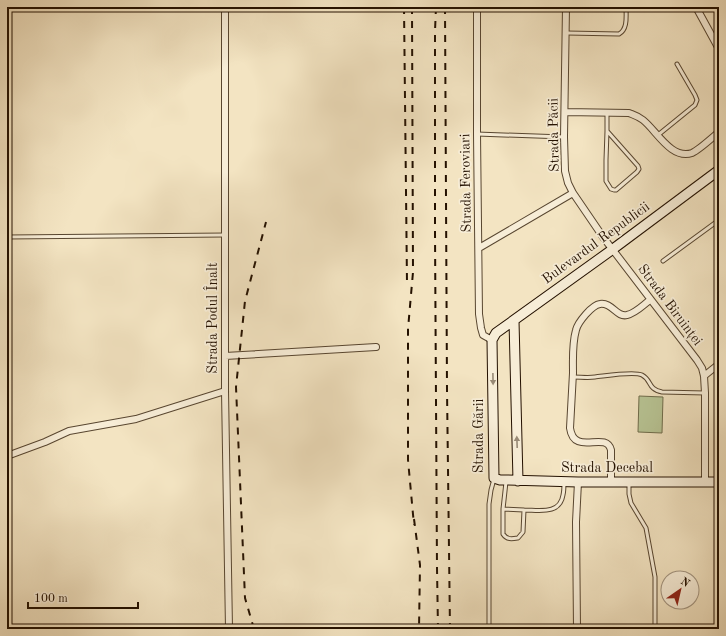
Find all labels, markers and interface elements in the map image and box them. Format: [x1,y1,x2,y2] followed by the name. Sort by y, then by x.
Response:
[546,98,562,172] street label: Strada Păcii
[458,133,474,233] street label: Strada Feroviari
[540,199,652,287] street label: Bulevardul Republicii
[203,262,220,374] street label: Strada Podul Înalt
[635,262,705,348] street label: Strada Biruinței
[490,373,496,386] one-way arrow
[472,398,486,473] street label: Strada Gării
[514,435,520,448] one-way arrow
[561,461,653,475] street label: Strada Decebal
[660,570,700,610] north arrow
[678,576,692,590] text: N
[28,584,138,610] scale bar
[34,593,68,605] text: 100 m

